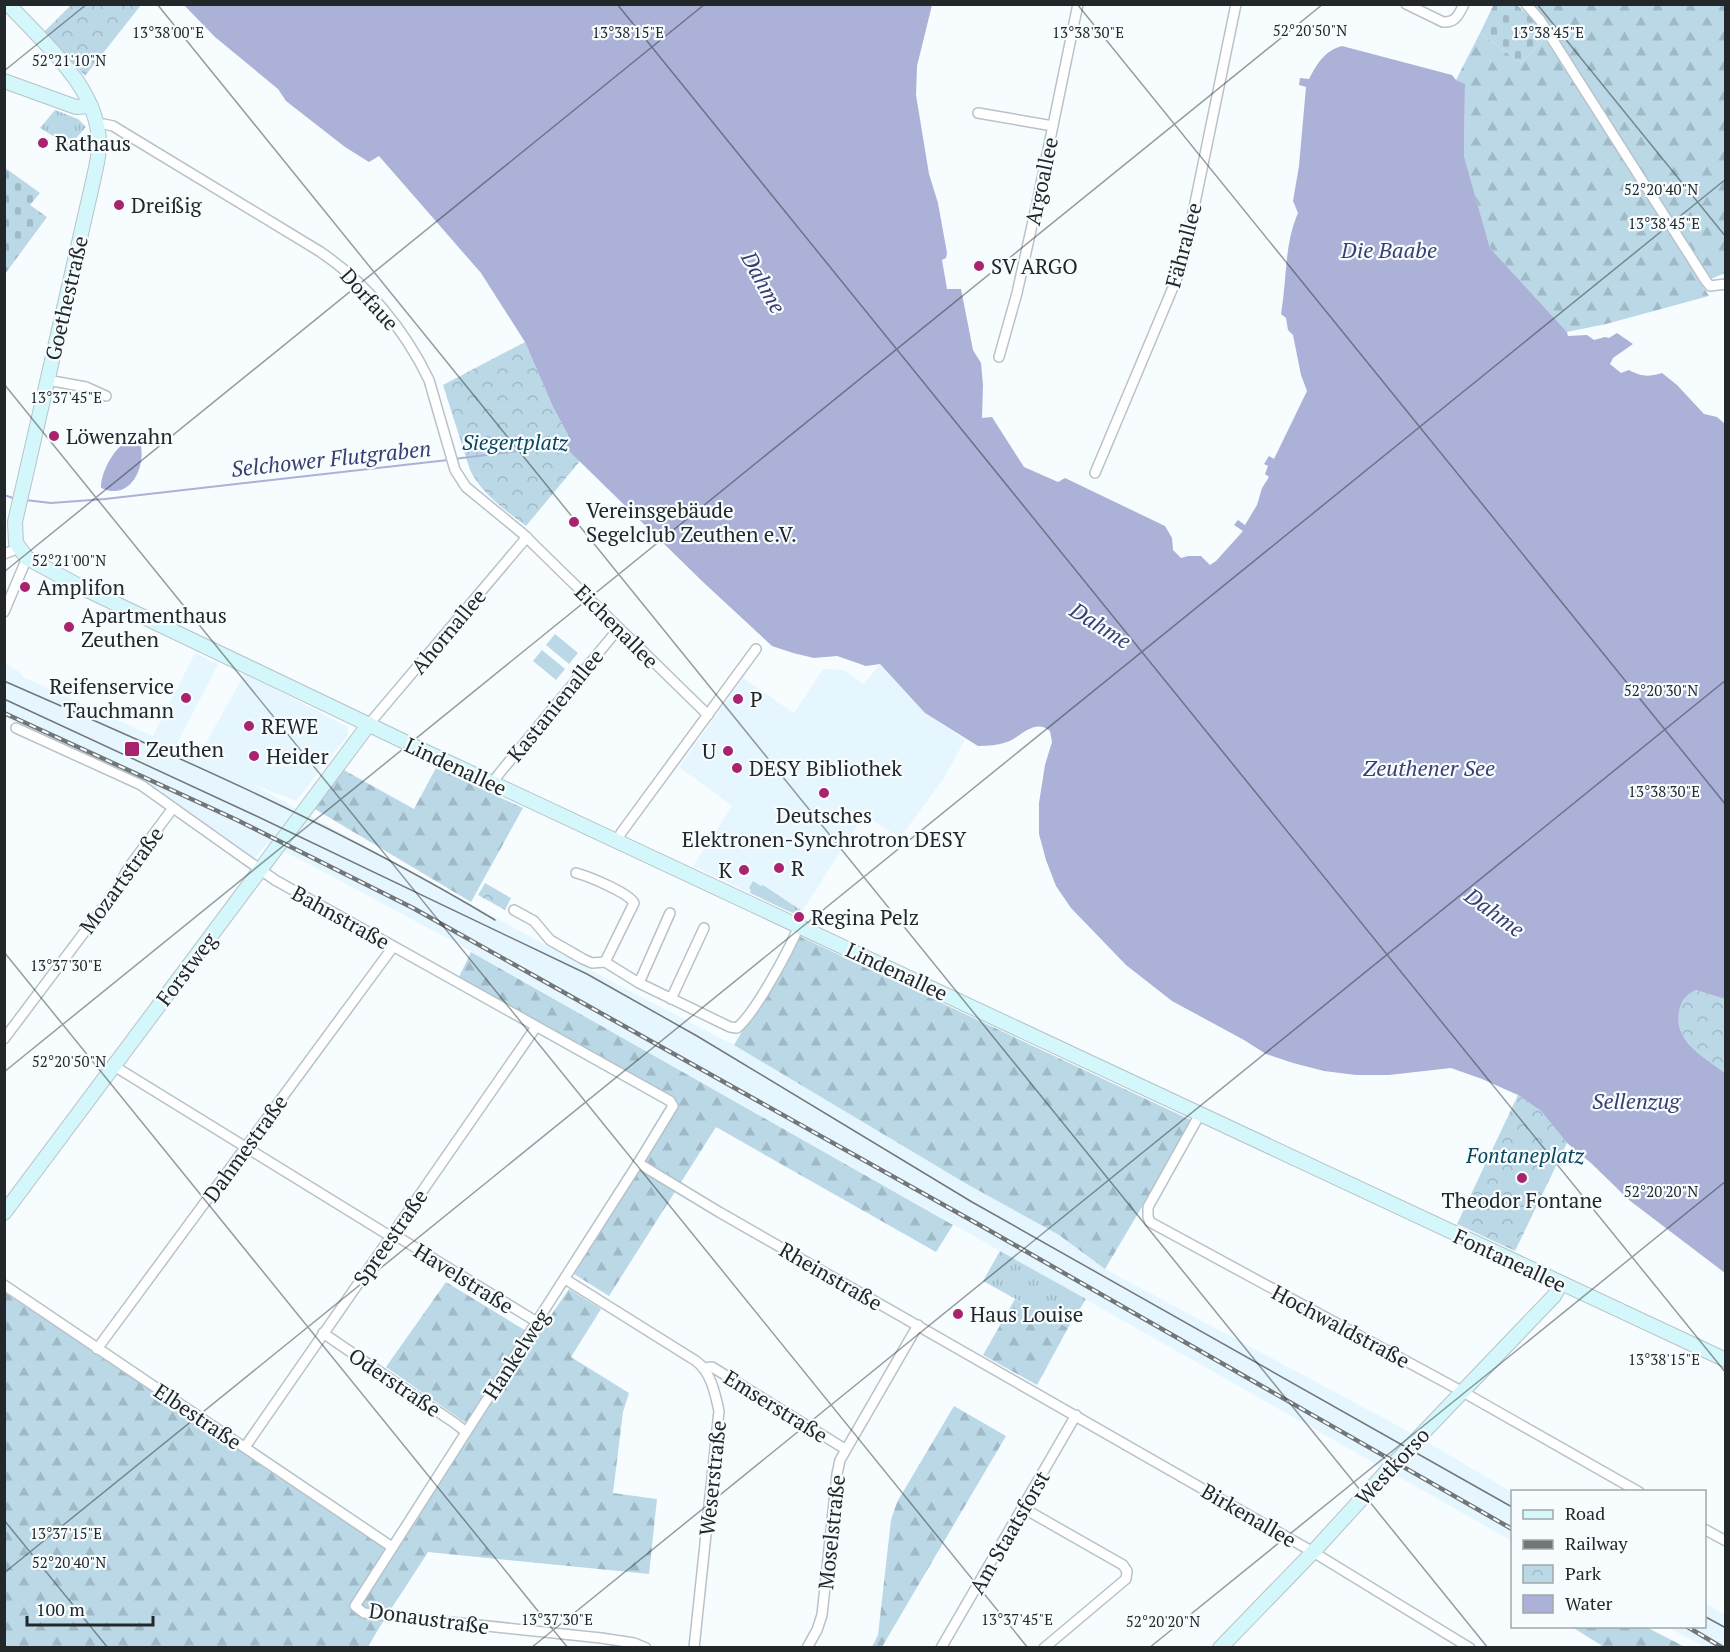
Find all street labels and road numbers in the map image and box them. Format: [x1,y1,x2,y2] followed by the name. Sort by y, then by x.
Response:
[1018,134,1064,228] street label: Argoallee
[1158,199,1208,291] street label: Fährallee
[38,233,94,363] street label: Goethestraße
[335,262,405,336] street label: Dorfaue
[569,578,665,674] street label: Eichenallee
[404,582,492,680] street label: Ahornallee
[501,643,609,767] street label: Kastanienallee
[401,730,511,802] street label: Lindenallee
[73,821,169,939] street label: Mozartstraße
[287,879,395,955] street label: Bahnstraße
[149,926,223,1011] street label: Forstweg
[842,935,952,1007] street label: Lindenallee
[197,1089,293,1207] street label: Dahmestraße
[346,1183,434,1291] street label: Spreestraße
[1449,1222,1571,1298] street label: Fontaneallee
[774,1235,888,1317] street label: Rheinstraße
[409,1236,519,1320] street label: Havelstraße
[1267,1278,1415,1374] street label: Hochwaldstraße
[476,1303,556,1405] street label: Hankelweg
[344,1341,446,1423] street label: Oderstraße
[719,1363,833,1449] street label: Emserstraße
[149,1376,247,1456] street label: Elbestraße
[692,1419,732,1537] street label: Weserstraße
[1349,1421,1435,1511] street label: Westkorso
[962,1465,1056,1599] street label: Am Staatsforst
[811,1473,851,1591] street label: Moselstraße
[1196,1477,1302,1553] street label: Birkenallee
[367,1596,491,1640] street label: Donaustraße

